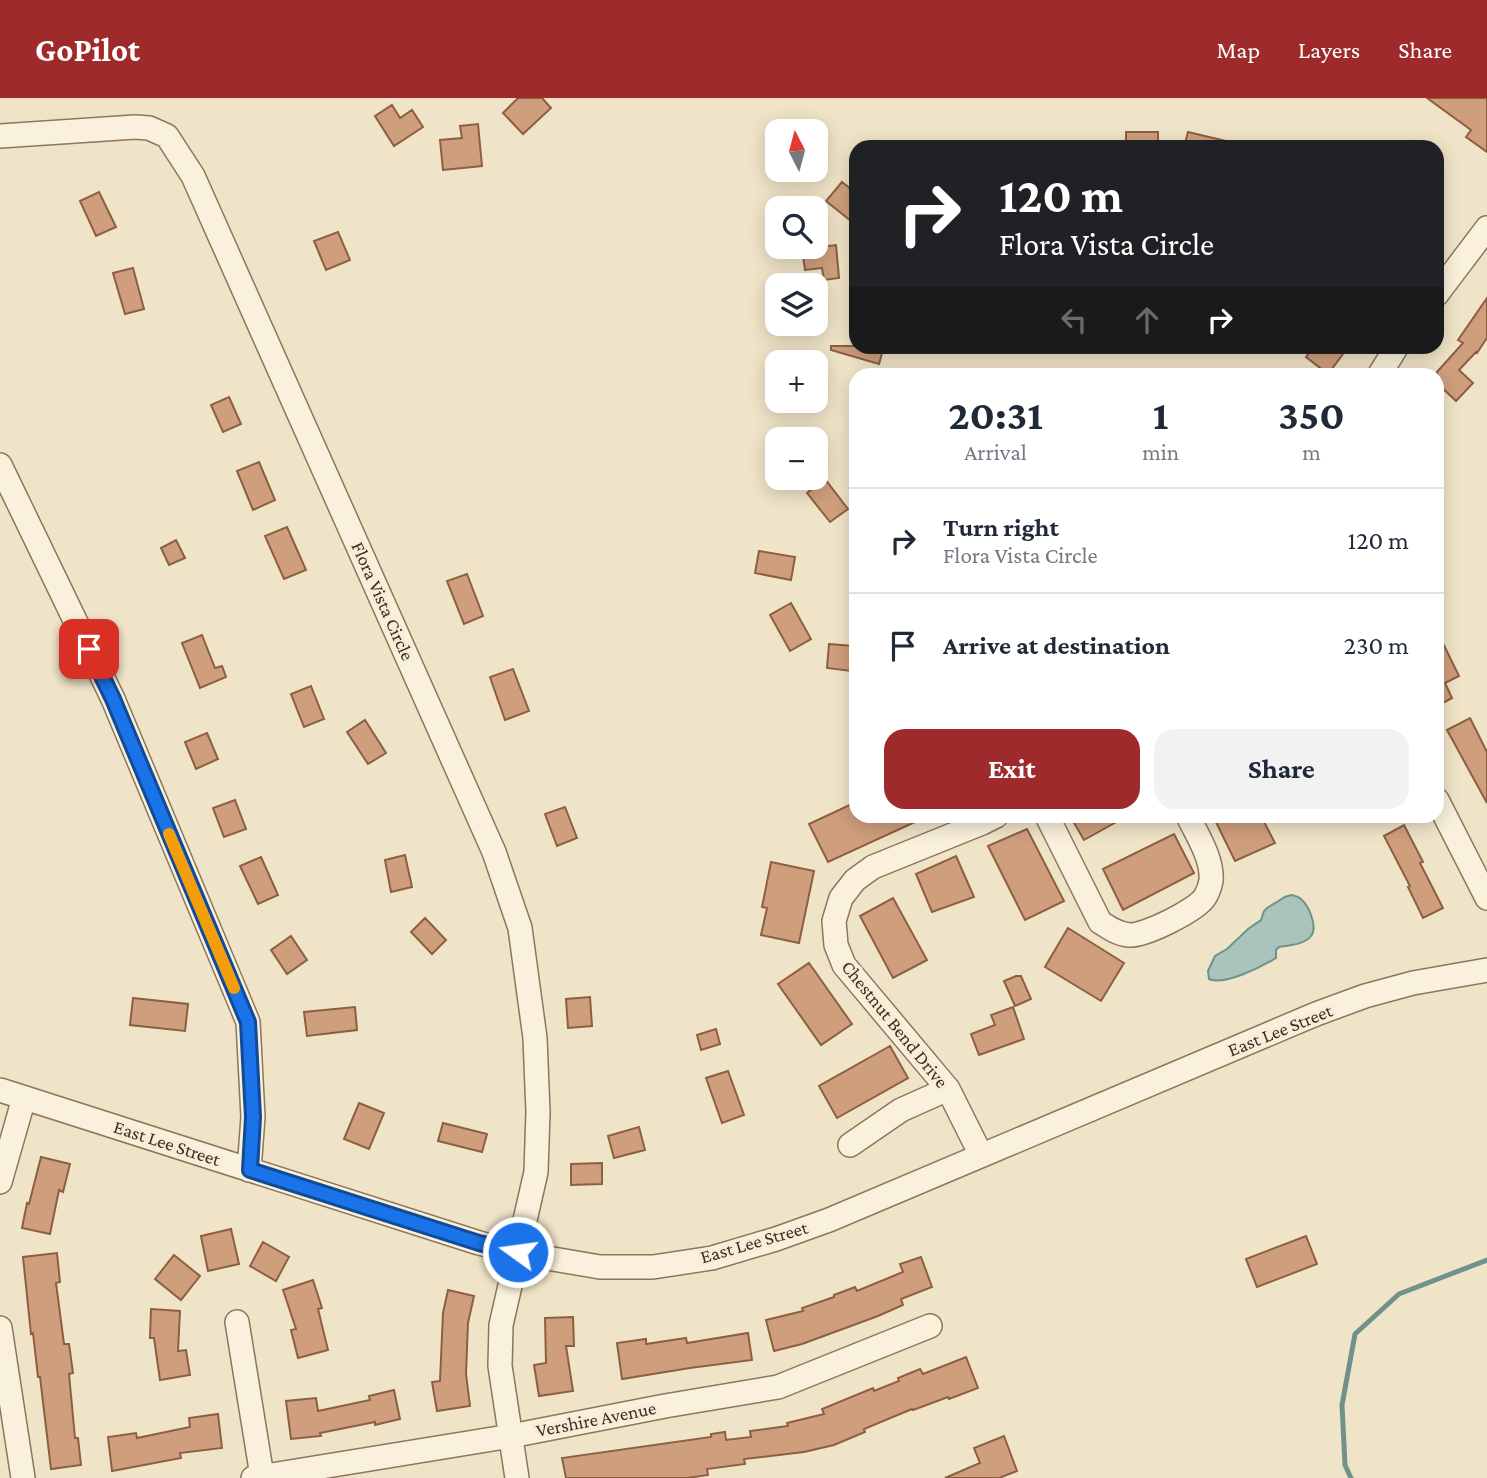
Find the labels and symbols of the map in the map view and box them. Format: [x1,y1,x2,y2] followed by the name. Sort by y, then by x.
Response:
[765,119,828,182] north arrow
[347,538,419,664] street label: Flora Vista Circle
[59,619,119,679] pin
[837,956,953,1092] street label: Chestnut Bend Drive
[1225,999,1336,1060] street label: East Lee Street
[111,1116,224,1170] street label: East Lee Street
[481,1215,555,1289] position arrow
[698,1216,811,1267] street label: East Lee Street
[534,1397,658,1441] street label: Vershire Avenue

